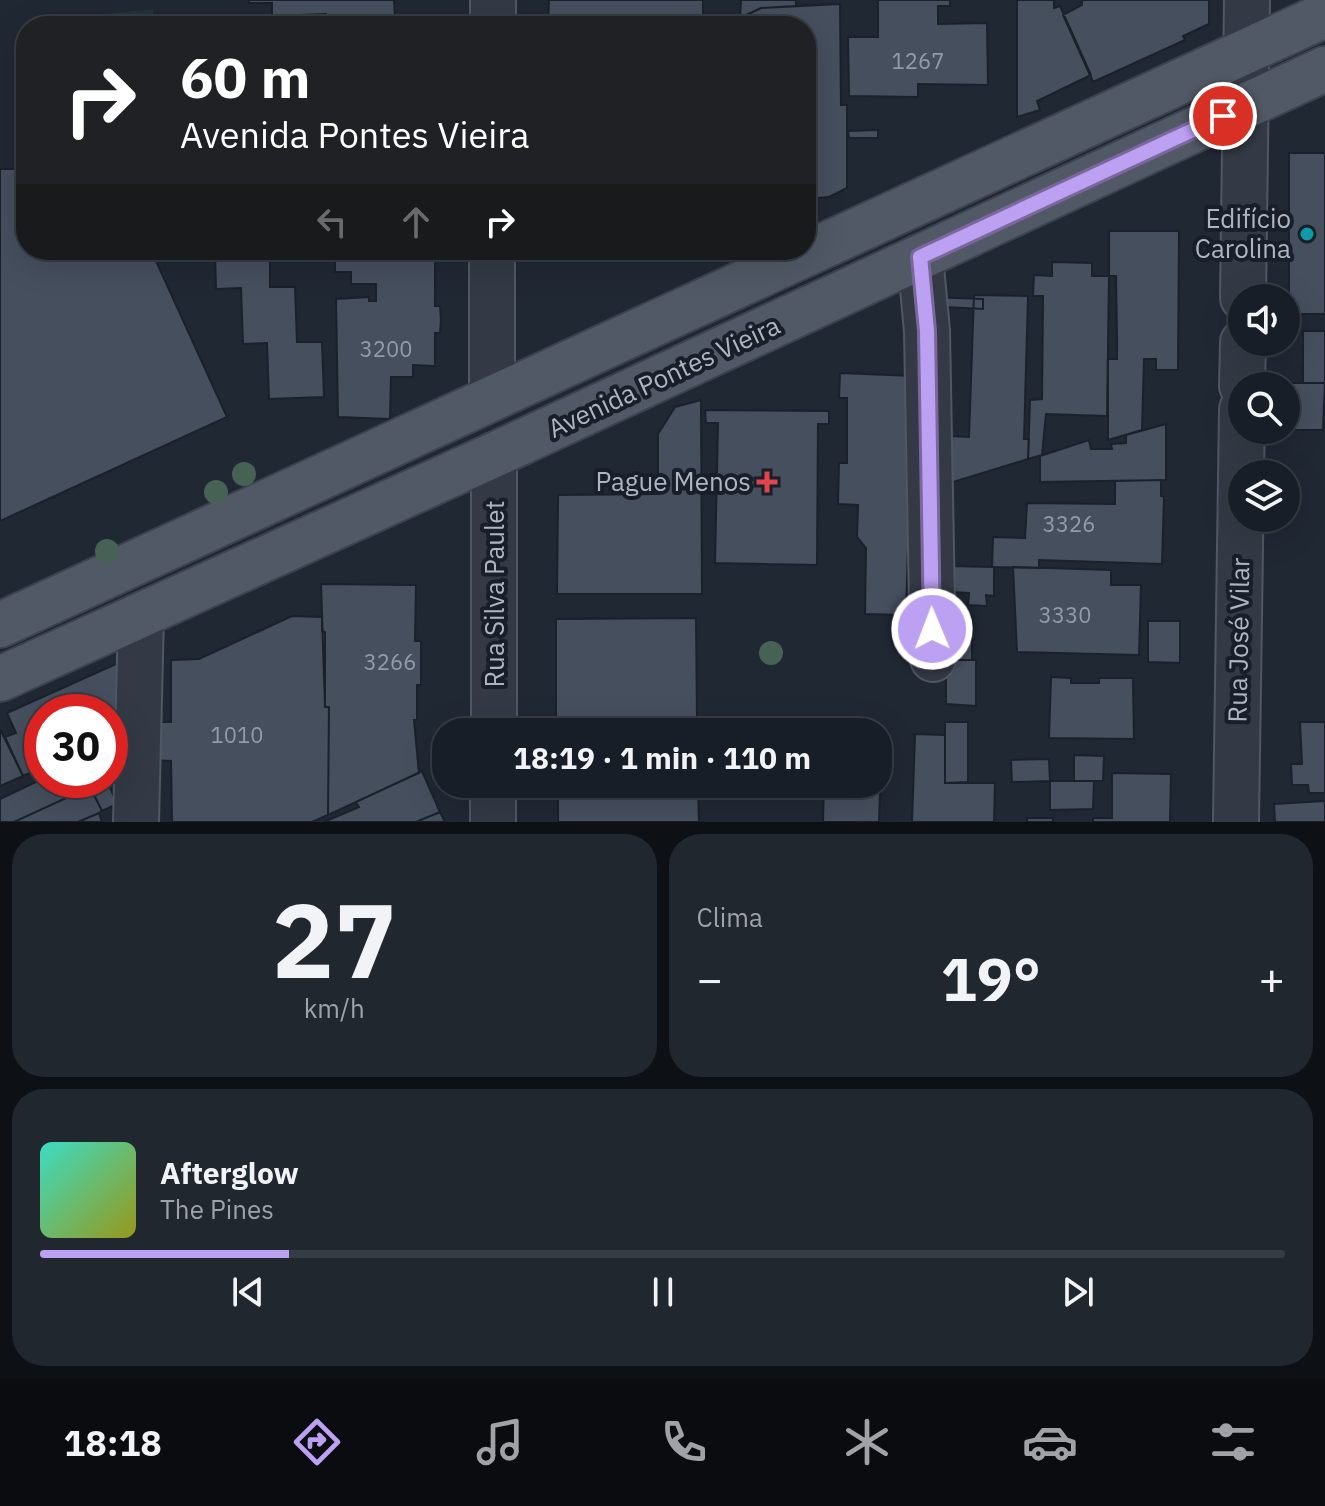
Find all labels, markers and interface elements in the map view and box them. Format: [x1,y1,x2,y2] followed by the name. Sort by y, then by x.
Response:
[180,41,310,113] text: 60 m
[892,46,944,75] house number: 1267
[48,48,152,152] icon: right
[1189,82,1257,150] pin
[1201,94,1245,138] icon: arrive
[180,111,530,158] text: Avenida Pontes Vieira
[310,200,354,244] icon: left
[394,200,438,244] icon: ahead
[478,200,522,244] icon: right
[1195,201,1291,265] place label: Edifício Carolina
[1298,225,1316,243] marker: Edifício Carolina
[1228,284,1300,532] map controls
[1228,284,1300,356] button: sound
[542,307,785,445] street label: Avenida Pontes Vieira
[360,334,412,363] house number: 3200
[1228,372,1300,444] button: search
[1228,460,1300,532] button: layers
[595,464,751,498] place label: Pague Menos
[758,473,776,491] marker: Pague Menos
[477,500,511,688] street label: Rua Silva Paulet
[1043,509,1095,538] house number: 3326
[1220,557,1256,723] street label: Rua José Vilar
[890,587,974,671] position arrow
[1039,600,1091,629] house number: 3330
[364,647,416,676] house number: 3266
[24,694,128,798] speed limit sign: 30
[211,720,263,749] house number: 1010
[513,738,811,777] text: 18:19 · 1 min · 110 m
[272,871,397,1007] text: 27
[697,900,763,934] text: Clima
[941,939,1041,1018] text: 19°
[697,950,723,1007] text: −
[1259,950,1285,1007] text: +
[304,991,365,1025] text: km/h
[160,1153,299,1192] text: Afterglow
[160,1192,274,1226] text: The Pines
[226,1270,270,1314] icon: previous
[641,1270,685,1314] icon: pause
[1056,1270,1100,1314] icon: next
[289,1414,345,1470] icon: directions
[472,1414,528,1470] icon: music
[656,1414,712,1470] icon: phone
[839,1414,895,1470] icon: climate
[1022,1414,1078,1470] icon: car
[1205,1414,1261,1470] icon: filters
[64,1419,162,1466] text: 18:18

